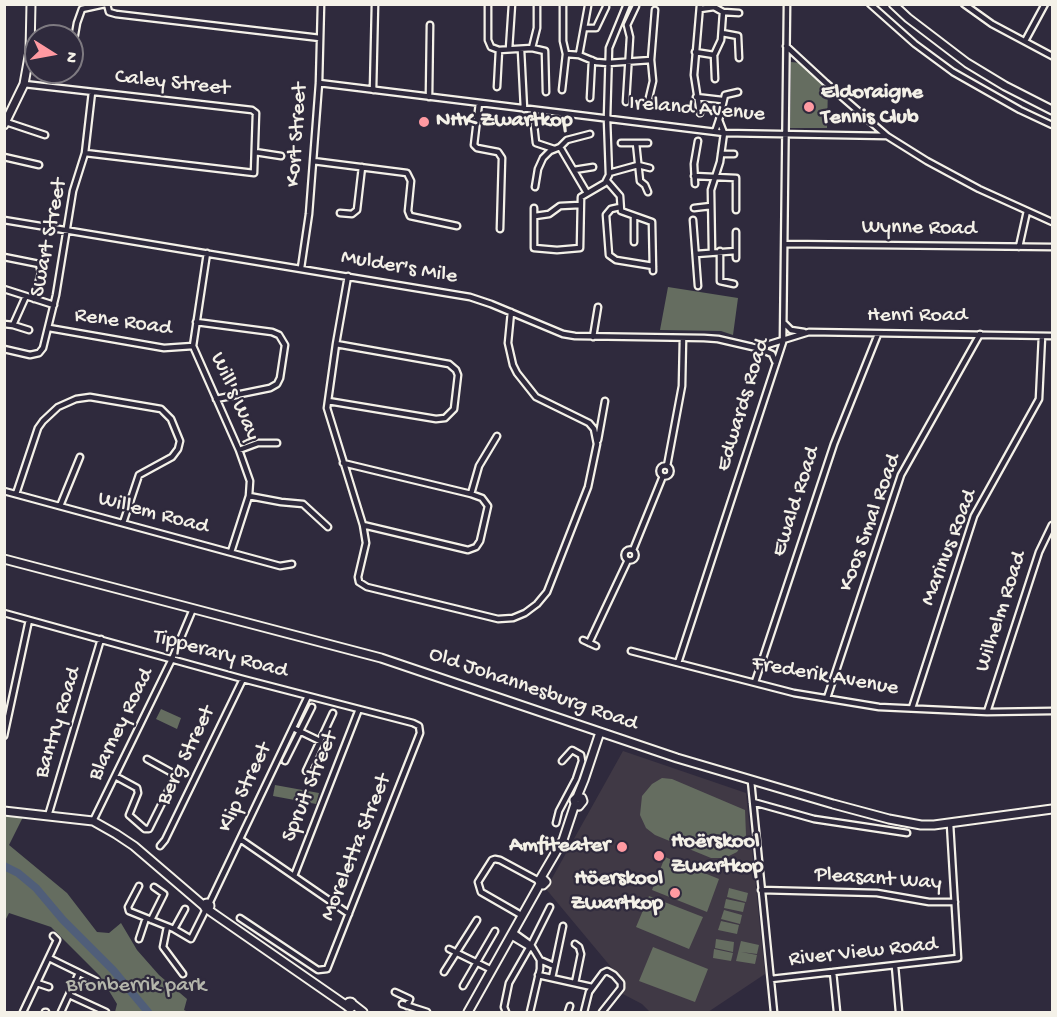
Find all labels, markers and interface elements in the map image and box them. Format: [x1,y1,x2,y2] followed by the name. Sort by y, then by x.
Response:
[24,24,84,84] north arrow
[60,50,81,64] text: N
[113,65,231,103] street label: Caley Street
[821,81,923,132] place label: Eldoraigne Tennis Club
[281,82,315,188] street label: Kort Street
[628,91,766,129] street label: Ireland Avenue
[802,100,816,114] marker: Eldoraigne Tennis Club
[436,109,573,135] place label: NHK Zwartkop
[417,115,431,129] marker: NHK Zwartkop
[26,177,74,299] street label: Swart Street
[861,215,977,243] street label: Wynne Road
[339,245,459,291] street label: Mulder's Mile
[73,303,173,343] street label: Rene Road
[867,304,967,330] street label: Henri Road
[711,335,777,475] street label: Edwards Road
[203,349,265,445] street label: Will's Way
[767,444,827,560] street label: Ewald Road
[834,451,908,595] street label: Koos Smal Road
[916,486,984,610] street label: Marinus Road
[95,487,211,541] street label: Willem Road
[970,548,1034,676] street label: Wilhelm Road
[150,624,290,686] street label: Tipperary Road
[425,642,641,738] street label: Old Johannesburg Road
[750,651,900,703] street label: Frederik Avenue
[30,664,88,782] street label: Bantry Road
[83,664,161,786] street label: Blarney Road
[152,702,222,810] street label: Berg Street
[277,728,345,846] street label: Spruit Street
[213,739,279,837] street label: Klip Street
[316,771,398,925] street label: Moreletta Street
[671,830,763,882] place label: Hoërskool Zwartkop
[509,834,610,860] place label: Amfiteater
[615,840,629,854] marker: Amfiteater
[652,849,666,863] marker: Hoërskool Zwartkop
[814,862,942,898] street label: Pleasant Way
[571,867,663,918] place label: Höerskool Zwartkop
[668,886,682,900] marker: Höerskool Zwartkop
[788,932,938,974] street label: River View Road
[66,974,206,1000] park label: Bronberrik park

